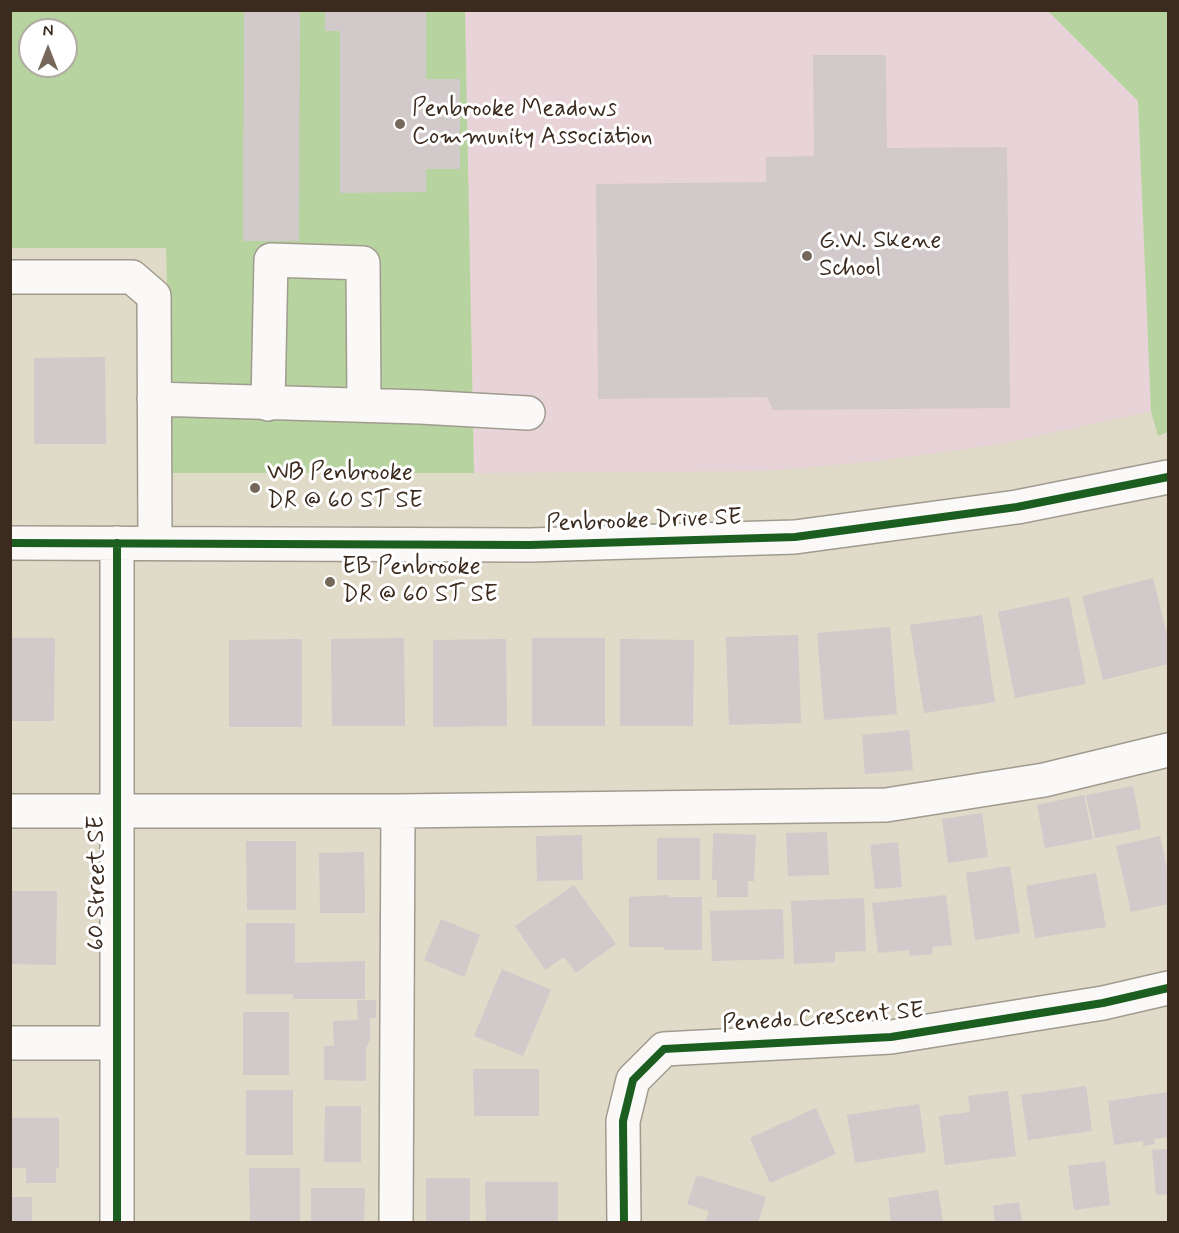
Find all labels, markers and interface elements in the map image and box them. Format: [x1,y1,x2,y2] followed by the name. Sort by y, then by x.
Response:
[18,18,78,78] north arrow
[43,21,53,42] text: N
[412,96,653,152] place label: Penbrooke Meadows Community Association
[393,117,407,131] marker: Penbrooke Meadows Community Association
[819,228,941,284] place label: G.W. Skene School
[800,249,814,263] marker: G.W. Skene School
[267,460,423,516] place label: WB Penbrooke DR @ 60 ST SE
[248,481,262,495] marker: WB Penbrooke DR @ 60 ST SE
[546,504,742,540] street label: Penbrooke Drive SE
[342,554,498,610] place label: EB Penbrooke DR @ 60 ST SE
[323,575,337,589] marker: EB Penbrooke DR @ 60 ST SE
[84,816,112,950] street label: 60 Street SE
[721,998,925,1040] street label: Penedo Crescent SE

